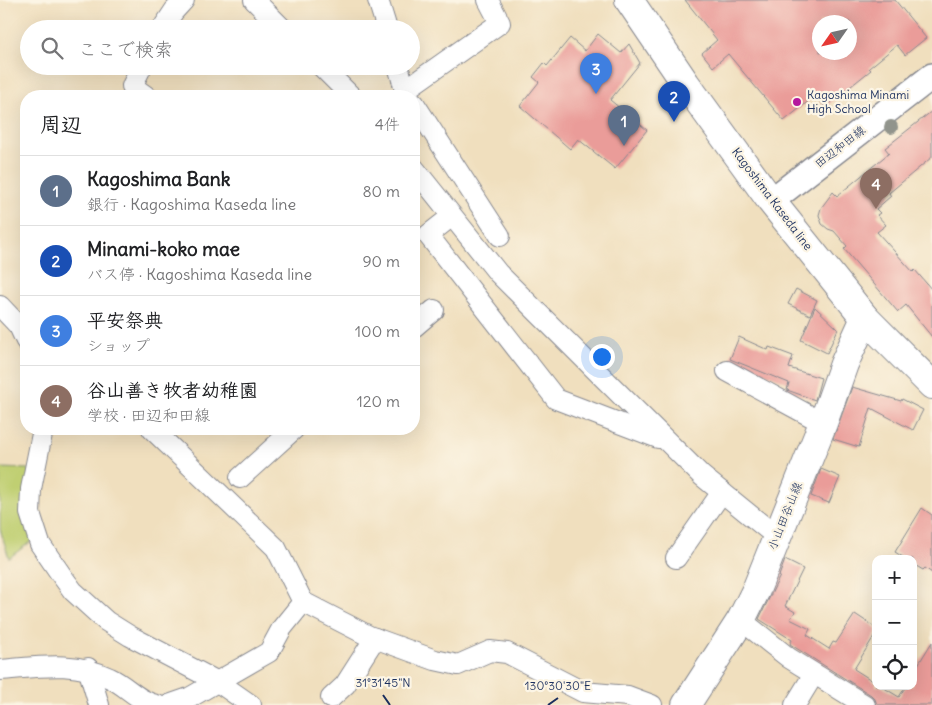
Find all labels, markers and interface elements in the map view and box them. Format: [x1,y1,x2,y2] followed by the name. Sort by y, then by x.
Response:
[812,15,857,60] north arrow
[20,20,420,75] search box
[38,34,66,62] icon: search
[78,37,173,61] text: ここで検索
[580,53,612,94] pin: 3
[658,81,690,122] pin: 2
[807,87,909,116] place label: Kagoshima Minami High School
[791,96,803,108] marker: Kagoshima Minami High School
[608,105,640,146] pin: 1
[40,111,82,138] text: 周辺
[375,114,400,134] text: 4件
[811,122,868,171] street label: 田辺和田線
[729,144,816,253] street label: Kagoshima Kaseda line
[87,167,231,191] text: Kagoshima Bank
[860,168,892,209] pin: 4
[53,181,59,201] text: 1
[362,181,400,201] text: 80 m
[87,194,296,214] text: 銀行 · Kagoshima Kaseda line
[87,237,240,261] text: Minami-koko mae
[52,251,60,271] text: 2
[362,251,400,271] text: 90 m
[87,264,312,284] text: バス停 · Kagoshima Kaseda line
[87,308,163,332] text: 平安祭典
[51,321,61,341] text: 3
[355,321,400,341] text: 100 m
[87,335,150,355] text: ショップ
[589,344,615,370] your location
[87,378,258,402] text: 谷山善き牧者幼稚園
[51,391,61,411] text: 4
[357,391,400,411] text: 120 m
[87,405,210,425] text: 学校 · 田辺和田線
[764,480,805,552] street label: 小山田谷山線
[872,555,917,690] map controls
[872,555,917,600] button: +
[872,600,917,645] button: −
[872,645,917,690] button: locate
[355,675,411,690] text: 31°31'45"N
[525,678,591,693] text: 130°30'30"E

